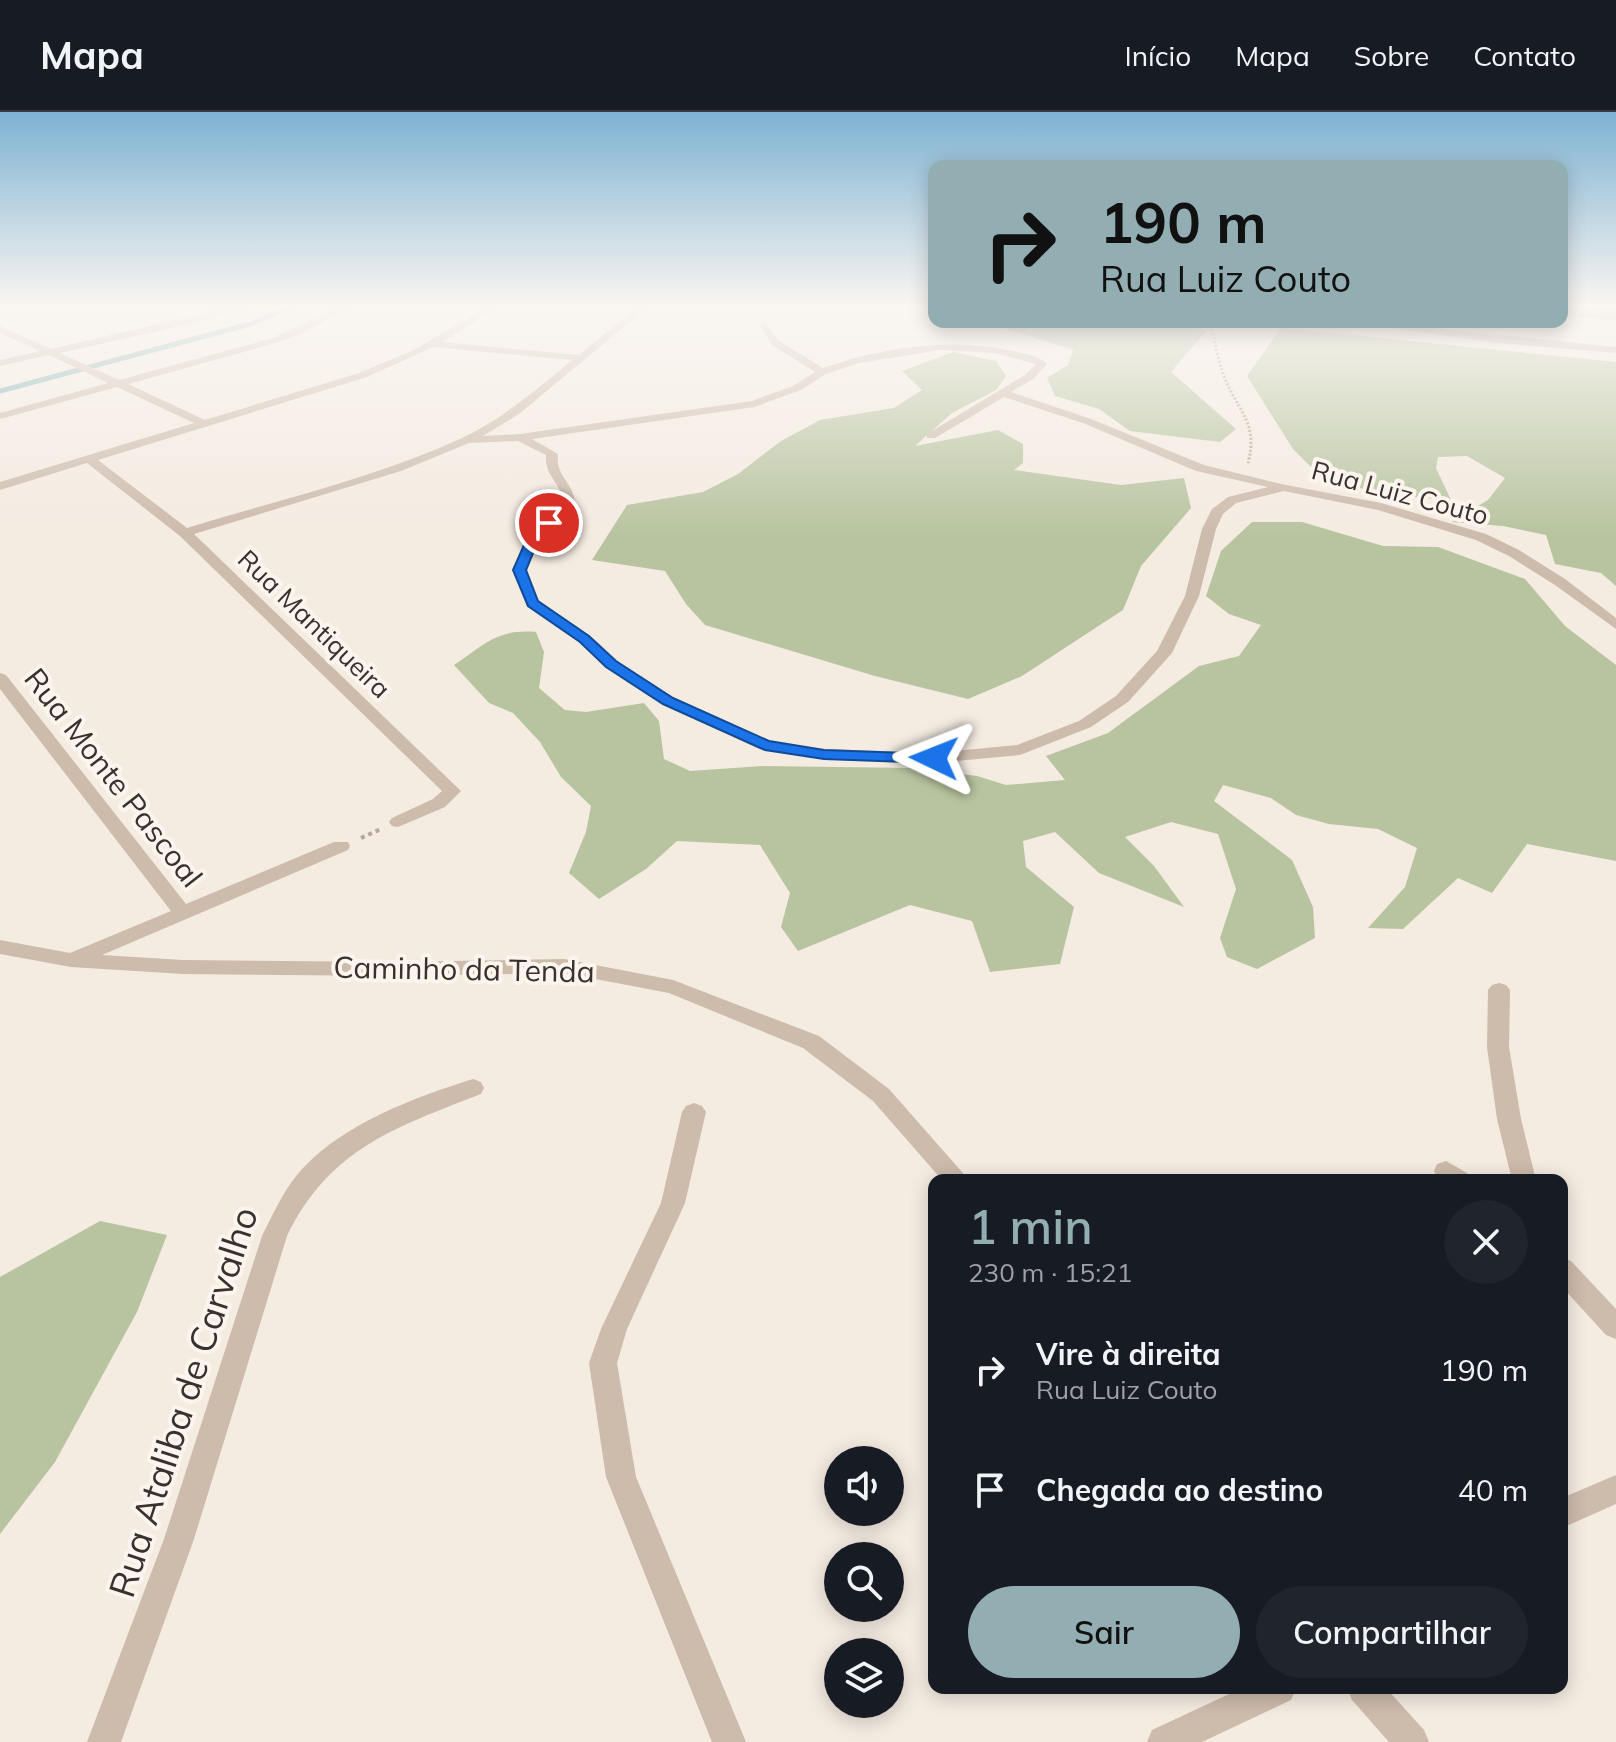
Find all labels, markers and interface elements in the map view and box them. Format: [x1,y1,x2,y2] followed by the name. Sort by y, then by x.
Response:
[40,31,144,79] text: Mapa
[1124,38,1191,73] text: Início
[1235,38,1310,73] text: Mapa
[1354,38,1429,73] text: Sobre
[1473,38,1576,73] text: Contato
[1100,187,1267,257] text: 190 m
[968,192,1072,296] icon: right
[1100,256,1351,301] text: Rua Luiz Couto
[1308,453,1492,532] street label: Rua Luiz Couto
[515,489,583,557] pin
[527,501,571,545] icon: arrive
[231,542,398,705] street label: Rua Mantiqueira
[17,660,211,894] street label: Rua Monte Pascoal
[892,716,976,800] position arrow
[333,948,595,990] street label: Caminho da Tenda
[968,1196,1093,1256] text: 1 min
[1444,1200,1528,1284] button: close
[98,1201,267,1603] street label: Rua Ataliba de Carvalho
[968,1256,1132,1289] text: 230 m · 15:21
[1036,1335,1221,1373] text: Vire à direita
[968,1348,1012,1392] icon: right
[1440,1351,1528,1389] text: 190 m
[1036,1373,1217,1406] text: Rua Luiz Couto
[824,1446,904,1718] map controls
[824,1446,904,1526] button: sound
[968,1468,1012,1512] icon: arrive
[1036,1471,1323,1509] text: Chegada ao destino
[1458,1471,1528,1509] text: 40 m
[824,1542,904,1622] button: search
[968,1586,1240,1678] button: Sair
[1256,1586,1528,1678] button: Compartilhar
[824,1638,904,1718] button: layers

